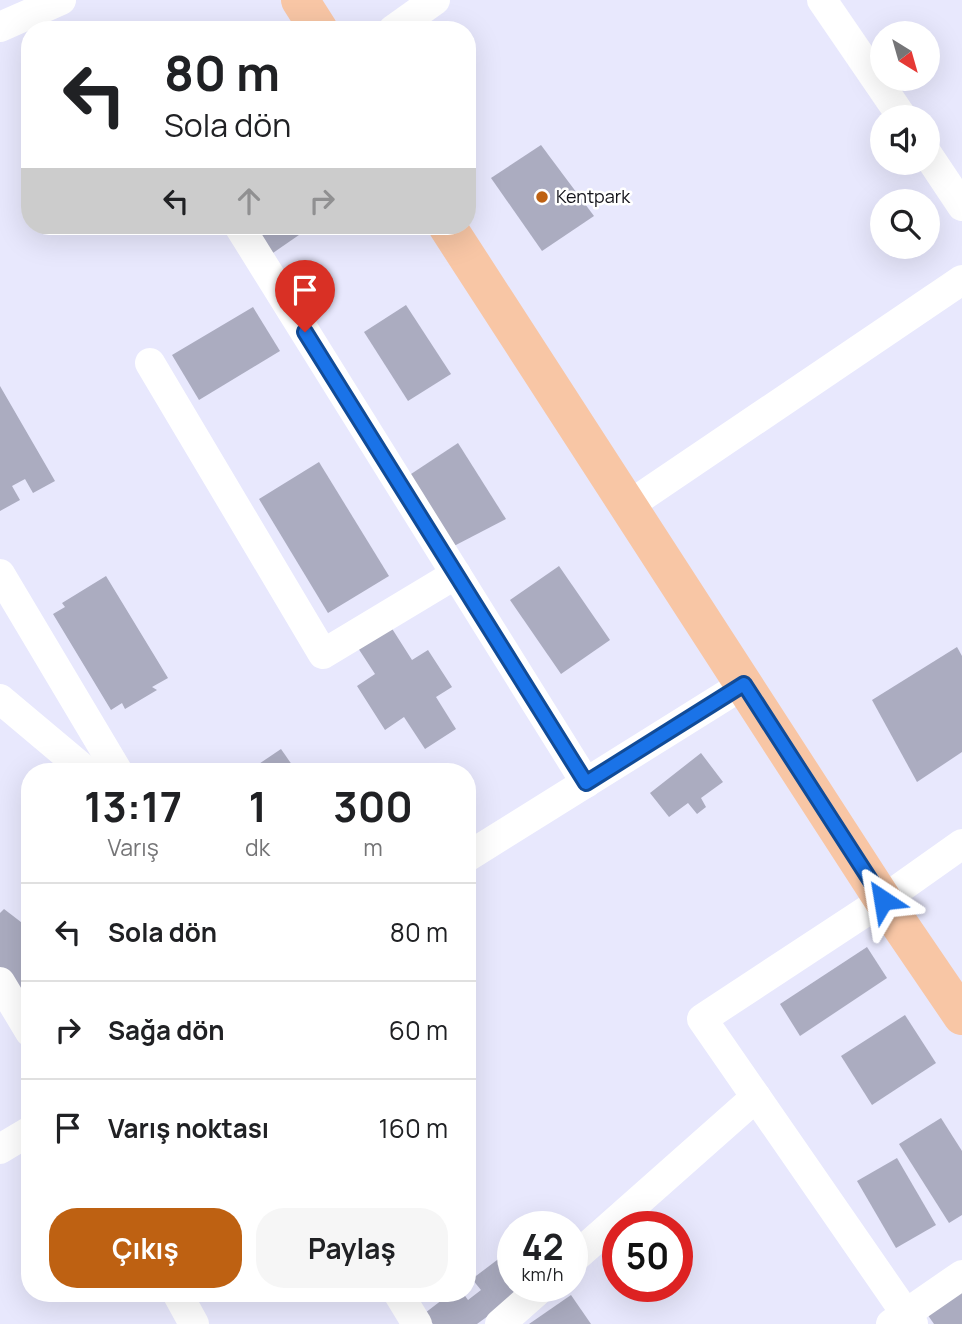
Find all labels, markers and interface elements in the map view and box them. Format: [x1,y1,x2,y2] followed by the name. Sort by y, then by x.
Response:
[870,21,940,91] north arrow
[870,21,940,259] map controls
[164,39,280,106] text: 80 m
[49,49,140,140] icon: left
[164,103,291,147] text: Sola dön
[870,105,940,175] button: sound
[157,182,195,220] icon: left
[230,182,268,220] icon: ahead
[303,182,341,220] icon: right
[556,184,631,208] place label: Kentpark
[534,189,550,205] marker: Kentpark
[870,189,940,259] button: search
[275,260,335,332] pin
[286,271,324,309] icon: arrive
[84,777,182,835] text: 13:17
[248,777,267,835] text: 1
[333,777,413,835] text: 300
[107,831,159,863] text: Varış
[245,831,270,863] text: dk
[363,831,383,863] text: m
[846,863,920,937] position arrow
[49,913,87,951] icon: left
[108,914,217,950] text: Sola dön
[390,914,448,950] text: 80 m
[49,1011,87,1049] icon: right
[108,1012,225,1048] text: Sağa dön
[389,1012,448,1048] text: 60 m
[49,1109,87,1147] icon: arrive
[108,1110,269,1146] text: Varış noktası
[379,1110,448,1146] text: 160 m
[49,1208,242,1288] button: Çıkış
[256,1208,448,1288] button: Paylaş
[602,1211,693,1302] speed limit sign: 50
[521,1223,564,1271] text: 42
[522,1262,563,1286] text: km/h

